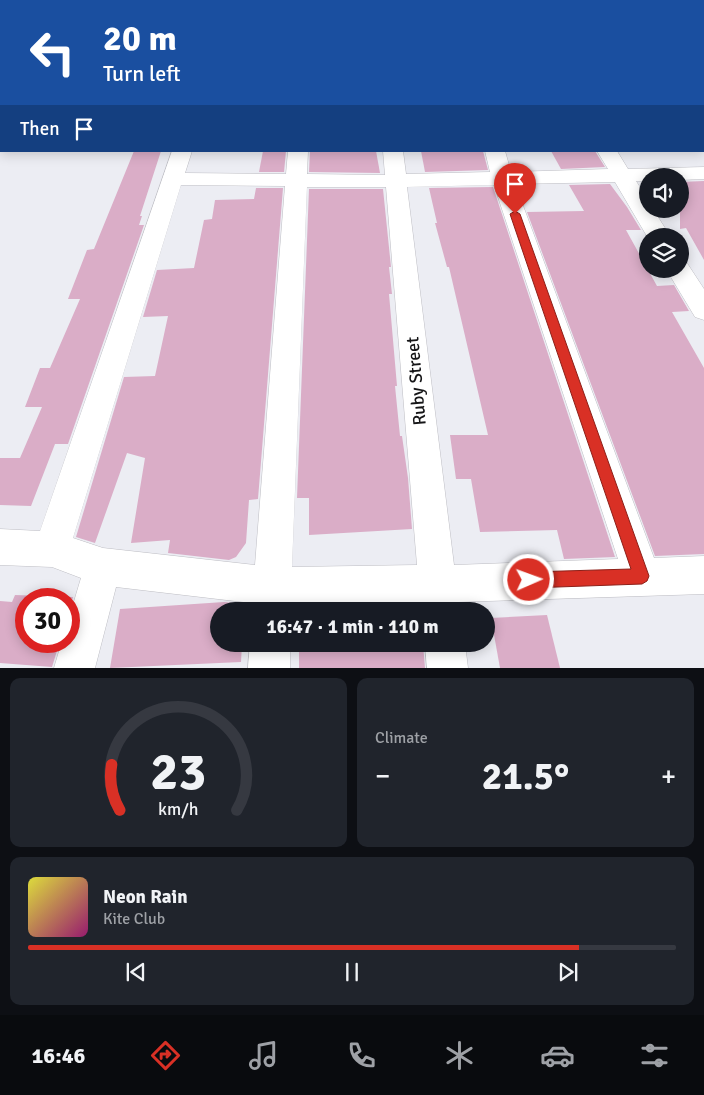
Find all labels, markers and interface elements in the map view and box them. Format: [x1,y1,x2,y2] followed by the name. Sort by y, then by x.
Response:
[103,17,177,60] text: 20 m
[20,20,85,85] icon: left
[103,60,181,87] text: Turn left
[70,115,98,143] icon: arrive
[20,117,60,141] text: Then
[494,163,536,214] pin
[639,168,689,278] map controls
[639,168,689,218] button: sound
[501,170,529,198] icon: arrive
[639,228,689,278] button: layers
[401,336,431,426] street label: Ruby Street
[502,553,554,605] position arrow
[15,588,80,653] speed limit sign: 30
[266,615,439,639] text: 16:47 · 1 min · 110 m
[375,728,428,748] text: Climate
[150,740,207,804] text: 23
[482,753,569,800] text: 21.5°
[375,759,390,793] text: −
[661,759,676,793] text: +
[158,798,199,820] text: km/h
[103,885,188,909] text: Neon Rain
[103,909,165,929] text: Kite Club
[122,958,150,986] icon: previous
[338,958,366,986] icon: pause
[554,958,582,986] icon: next
[148,1038,183,1073] icon: directions
[246,1038,281,1073] icon: music
[344,1038,379,1073] icon: phone
[442,1038,477,1073] icon: climate
[540,1038,575,1073] icon: car
[637,1038,672,1073] icon: filters
[31,1042,85,1069] text: 16:46

